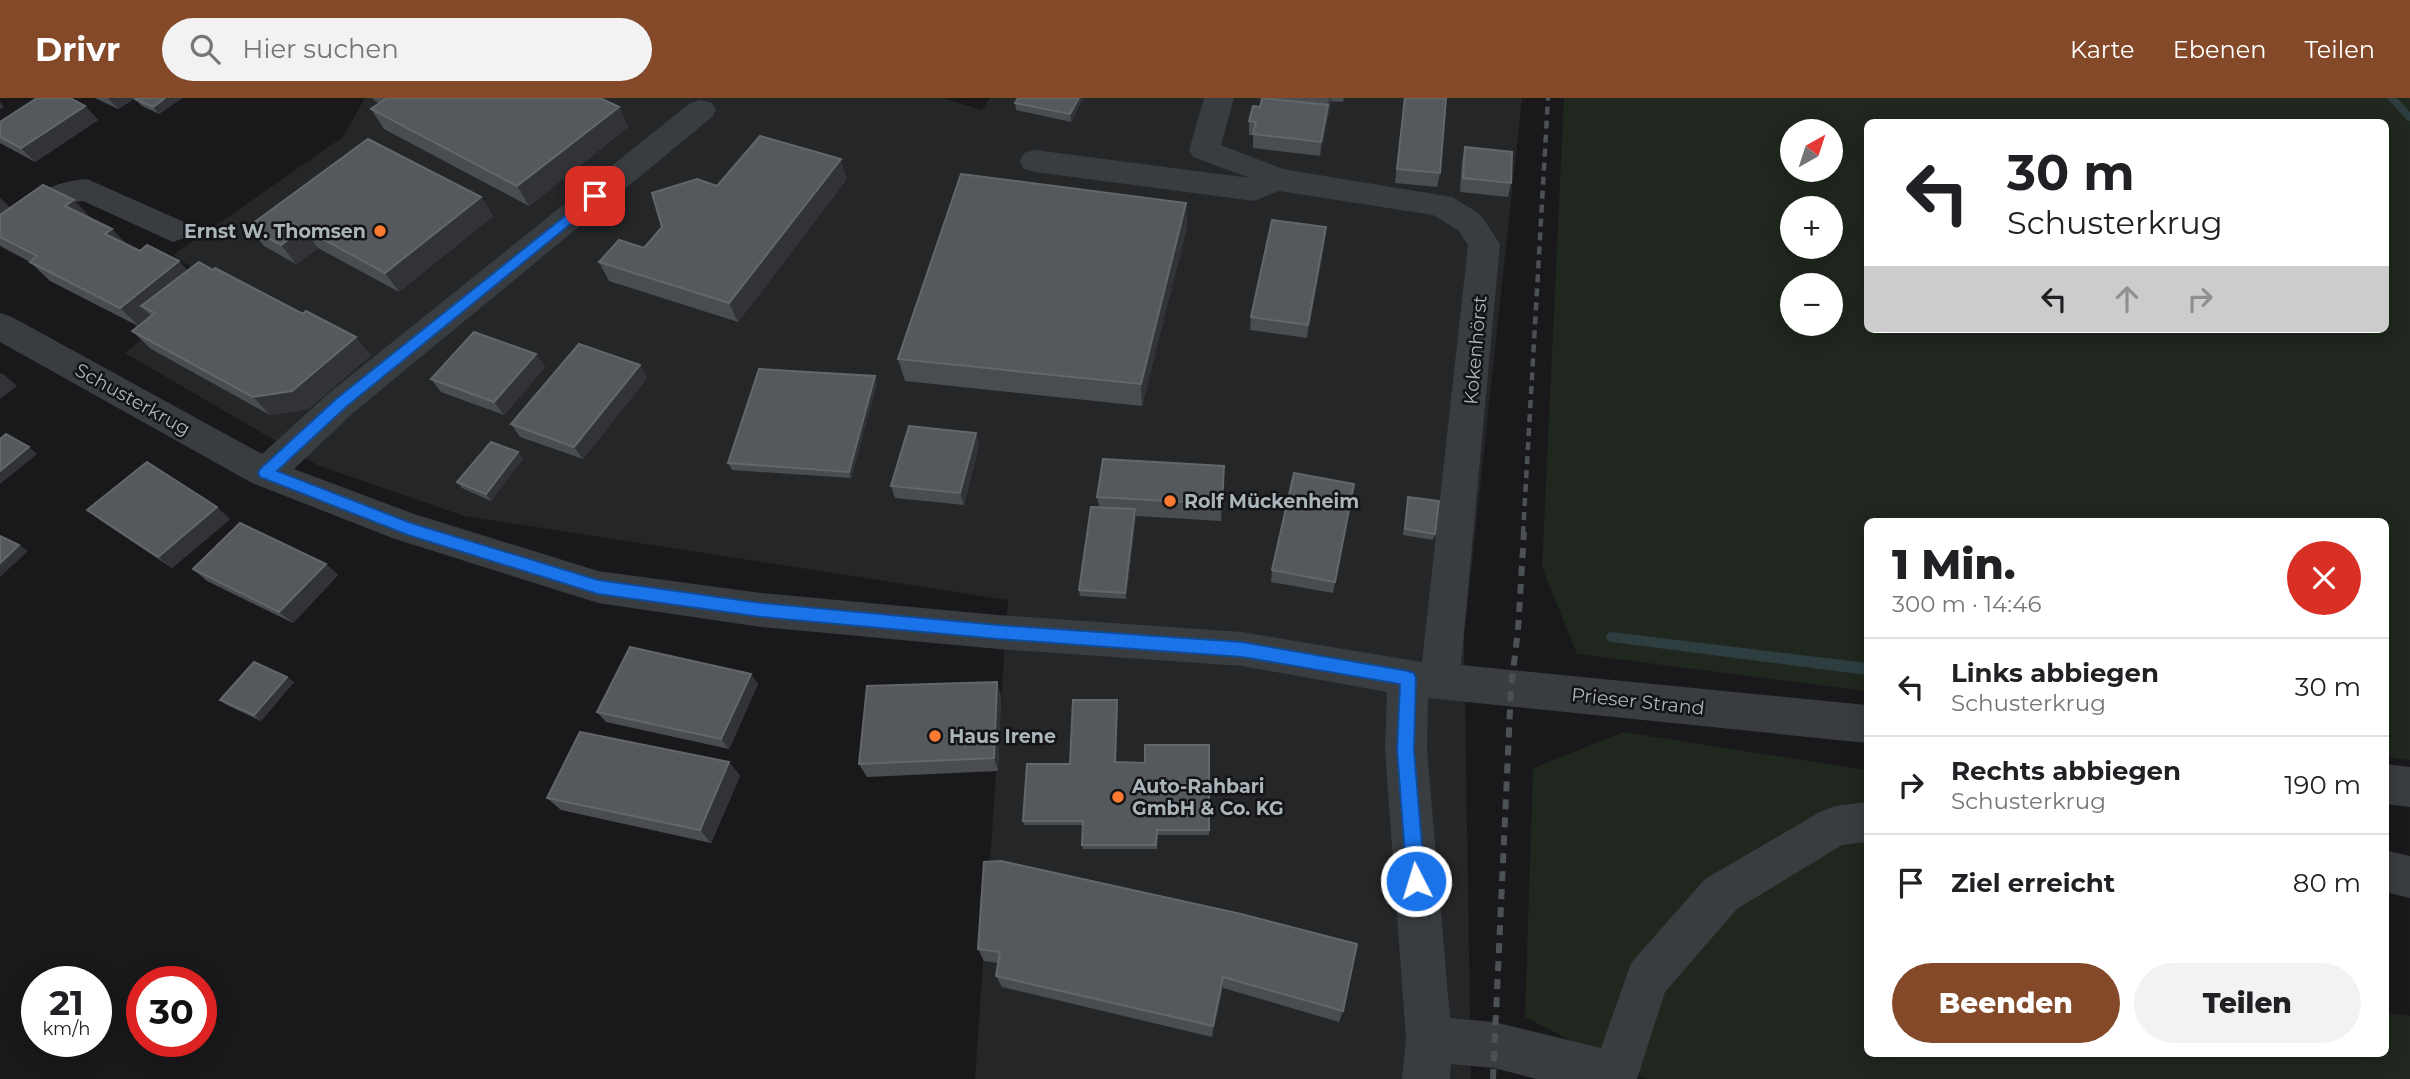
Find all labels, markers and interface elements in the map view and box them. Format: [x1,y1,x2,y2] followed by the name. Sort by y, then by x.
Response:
[162,18,652,81] search box
[35,29,120,69] text: Drivr
[186,30,224,68] icon: search
[242,33,399,65] text: Hier suchen
[2070,35,2135,64] text: Karte
[2173,35,2266,64] text: Ebenen
[2304,35,2375,64] text: Teilen
[1780,119,1843,182] north arrow
[1780,119,1843,336] map controls
[2007,143,2135,202] text: 30 m
[1892,147,1983,238] icon: left
[565,166,625,226] pin
[576,177,614,215] icon: arrive
[1780,196,1843,259] button: +
[2007,203,2223,242] text: Schusterkrug
[184,220,366,243] place label: Ernst W. Thomsen
[372,223,388,239] marker: Ernst W. Thomsen
[1780,273,1843,336] button: −
[2035,280,2073,318] icon: left
[2108,280,2146,318] icon: ahead
[2181,280,2219,318] icon: right
[1459,294,1492,406] street label: Kokenhörst
[71,358,194,441] street label: Schusterkrug
[1184,490,1359,513] place label: Rolf Mückenheim
[1162,493,1178,509] marker: Rolf Mückenheim
[1892,538,2016,590] text: 1 Min.
[2287,541,2361,615] button: close
[1892,590,2041,618] text: 300 m · 14:46
[1951,657,2159,689] text: Links abbiegen
[1892,668,1930,706] icon: left
[2295,671,2361,703] text: 30 m
[1570,683,1706,720] street label: Prieser Strand
[1951,689,2106,717] text: Schusterkrug
[949,725,1056,748] place label: Haus Irene
[927,728,943,744] marker: Haus Irene
[1951,755,2181,787] text: Rechts abbiegen
[1892,766,1930,804] icon: right
[2284,769,2361,801] text: 190 m
[1131,775,1284,820] place label: Auto-Rahbari GmbH & Co. KG
[1951,787,2106,815] text: Schusterkrug
[1110,789,1126,805] marker: Auto-Rahbari GmbH & Co. KG
[1379,844,1453,918] position arrow
[1892,864,1930,902] icon: arrive
[1951,867,2115,899] text: Ziel erreicht
[2293,867,2361,899] text: 80 m
[1892,963,2120,1043] button: Beenden
[2134,963,2361,1043] button: Teilen
[126,966,217,1057] speed limit sign: 30
[49,981,84,1024] text: 21
[42,1018,91,1040] text: km/h

